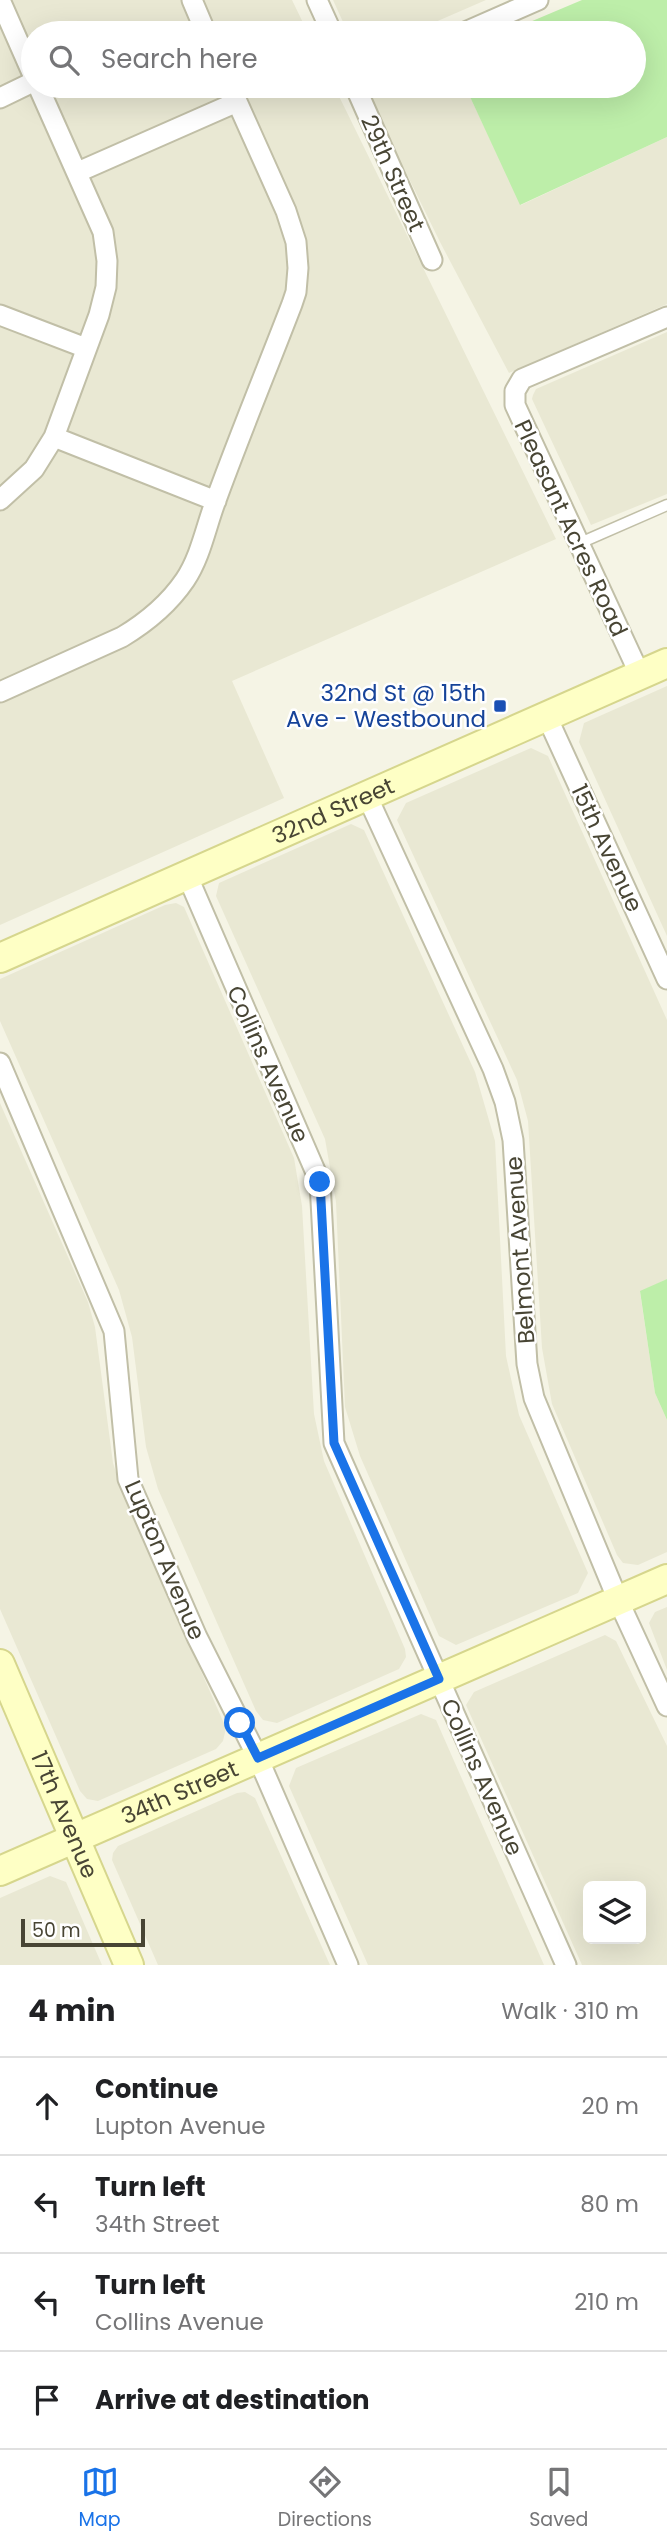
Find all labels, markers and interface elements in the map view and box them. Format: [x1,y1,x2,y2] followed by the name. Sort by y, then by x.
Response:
[21,21,646,98] search box
[45,41,83,79] icon: search
[101,41,258,77] text: Search here
[353,110,433,236] street label: 29th Street
[507,414,635,642] street label: Pleasant Acres Road
[286,677,486,735] place label: 32nd St @ 15th Ave - Westbound
[492,698,508,714] marker: 32nd St @ 15th Ave - Westbound
[267,770,399,852] street label: 32nd Street
[563,779,651,917] street label: 15th Avenue
[219,980,317,1148] street label: Collins Avenue
[497,1155,543,1345] street label: Belmont Avenue
[304,1166,335,1197] route end
[117,1475,213,1645] street label: Lupton Avenue
[433,1693,531,1861] street label: Collins Avenue
[224,1707,255,1738] route start
[23,1746,106,1883] street label: 17th Avenue
[116,1753,243,1832] street label: 34th Street
[583,1881,646,1944] map controls
[583,1881,646,1944] button: layers
[21,1916,145,1948] scale bar
[32,1917,81,1944] text: 50 m
[28,1989,116,2032] text: 4 min
[501,1995,639,2027] text: Walk · 310 m
[95,2071,218,2107] text: Continue
[28,2087,66,2125] icon: ahead
[581,2090,639,2122] text: 20 m
[95,2110,266,2142] text: Lupton Avenue
[95,2169,206,2205] text: Turn left
[28,2185,66,2223] icon: left
[580,2188,639,2220] text: 80 m
[95,2208,220,2240] text: 34th Street
[95,2267,206,2303] text: Turn left
[28,2283,66,2321] icon: left
[574,2286,639,2318] text: 210 m
[95,2306,264,2338] text: Collins Avenue
[28,2381,66,2419] icon: arrive
[95,2382,370,2418] text: Arrive at destination
[79,2463,121,2534] tab: Map
[278,2463,372,2534] tab: Directions
[529,2463,588,2534] tab: Saved

